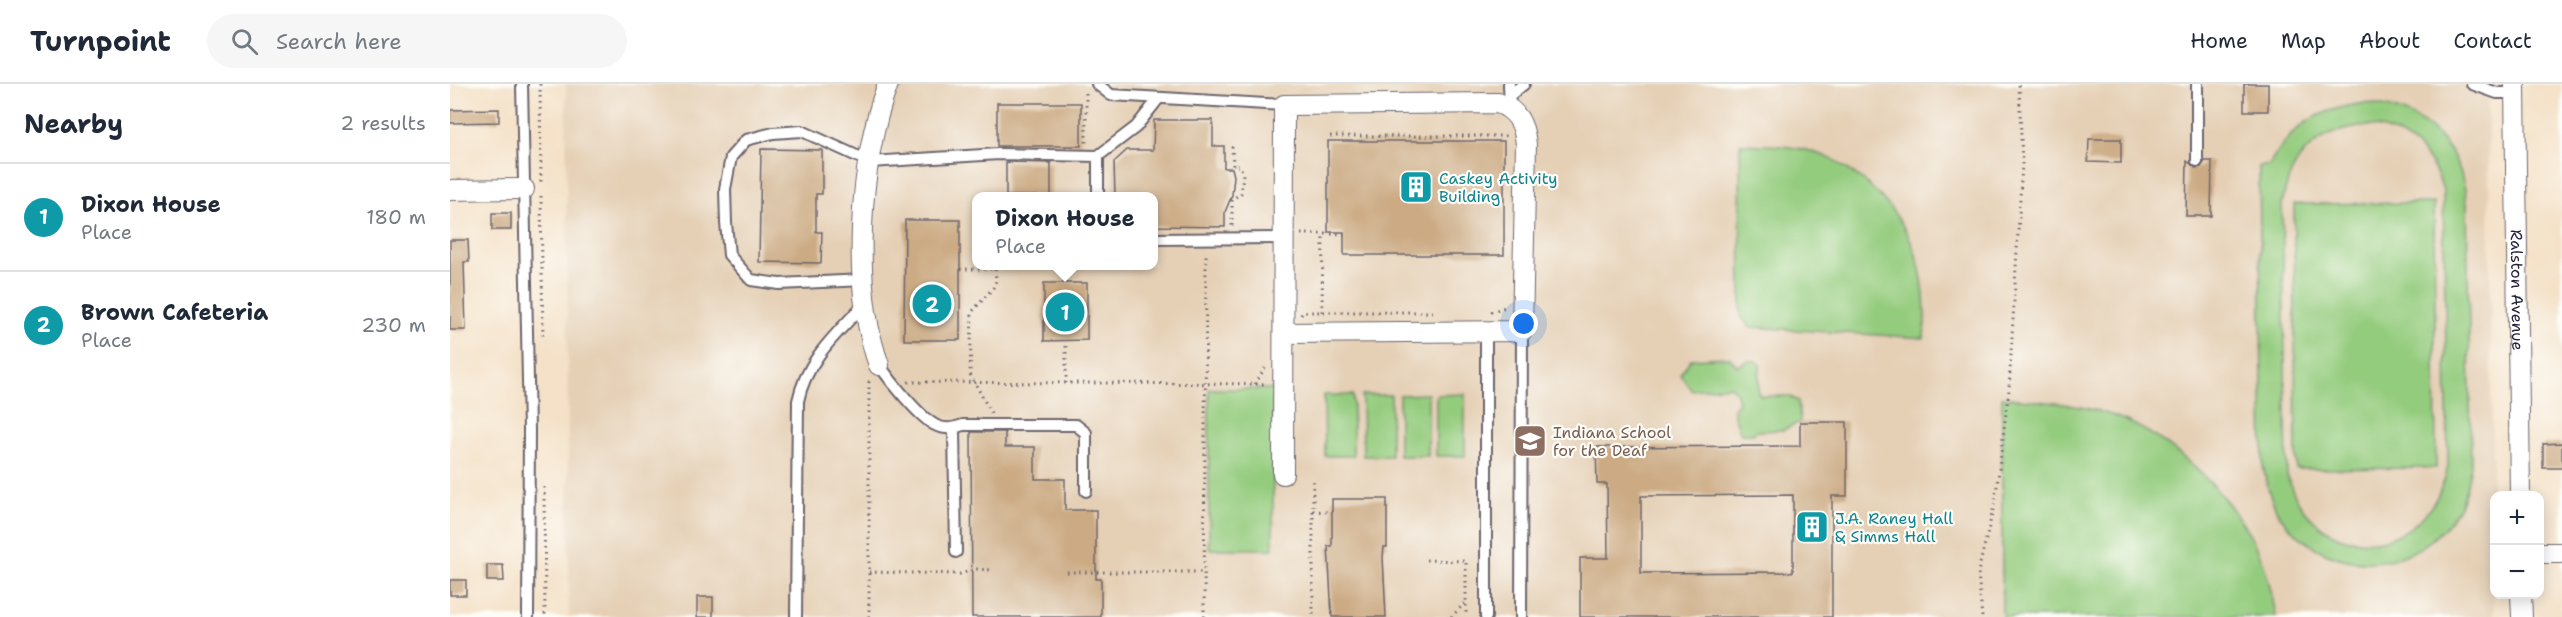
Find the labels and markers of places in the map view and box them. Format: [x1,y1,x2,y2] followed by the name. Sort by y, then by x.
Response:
[1439,168,1558,207] place label: Caskey Activity Building
[1398,169,1434,205] building icon: Caskey Activity Building
[912,282,952,326] pin: 2
[1046,290,1084,334] pin: 1
[1553,422,1671,461] place label: Indiana School for the Deaf
[1512,423,1548,459] school or university icon: Indiana School for the Deaf
[1835,508,1953,547] place label: J.A. Raney Hall & Simms Hall
[1794,509,1830,545] building icon: J.A. Raney Hall & Simms Hall

